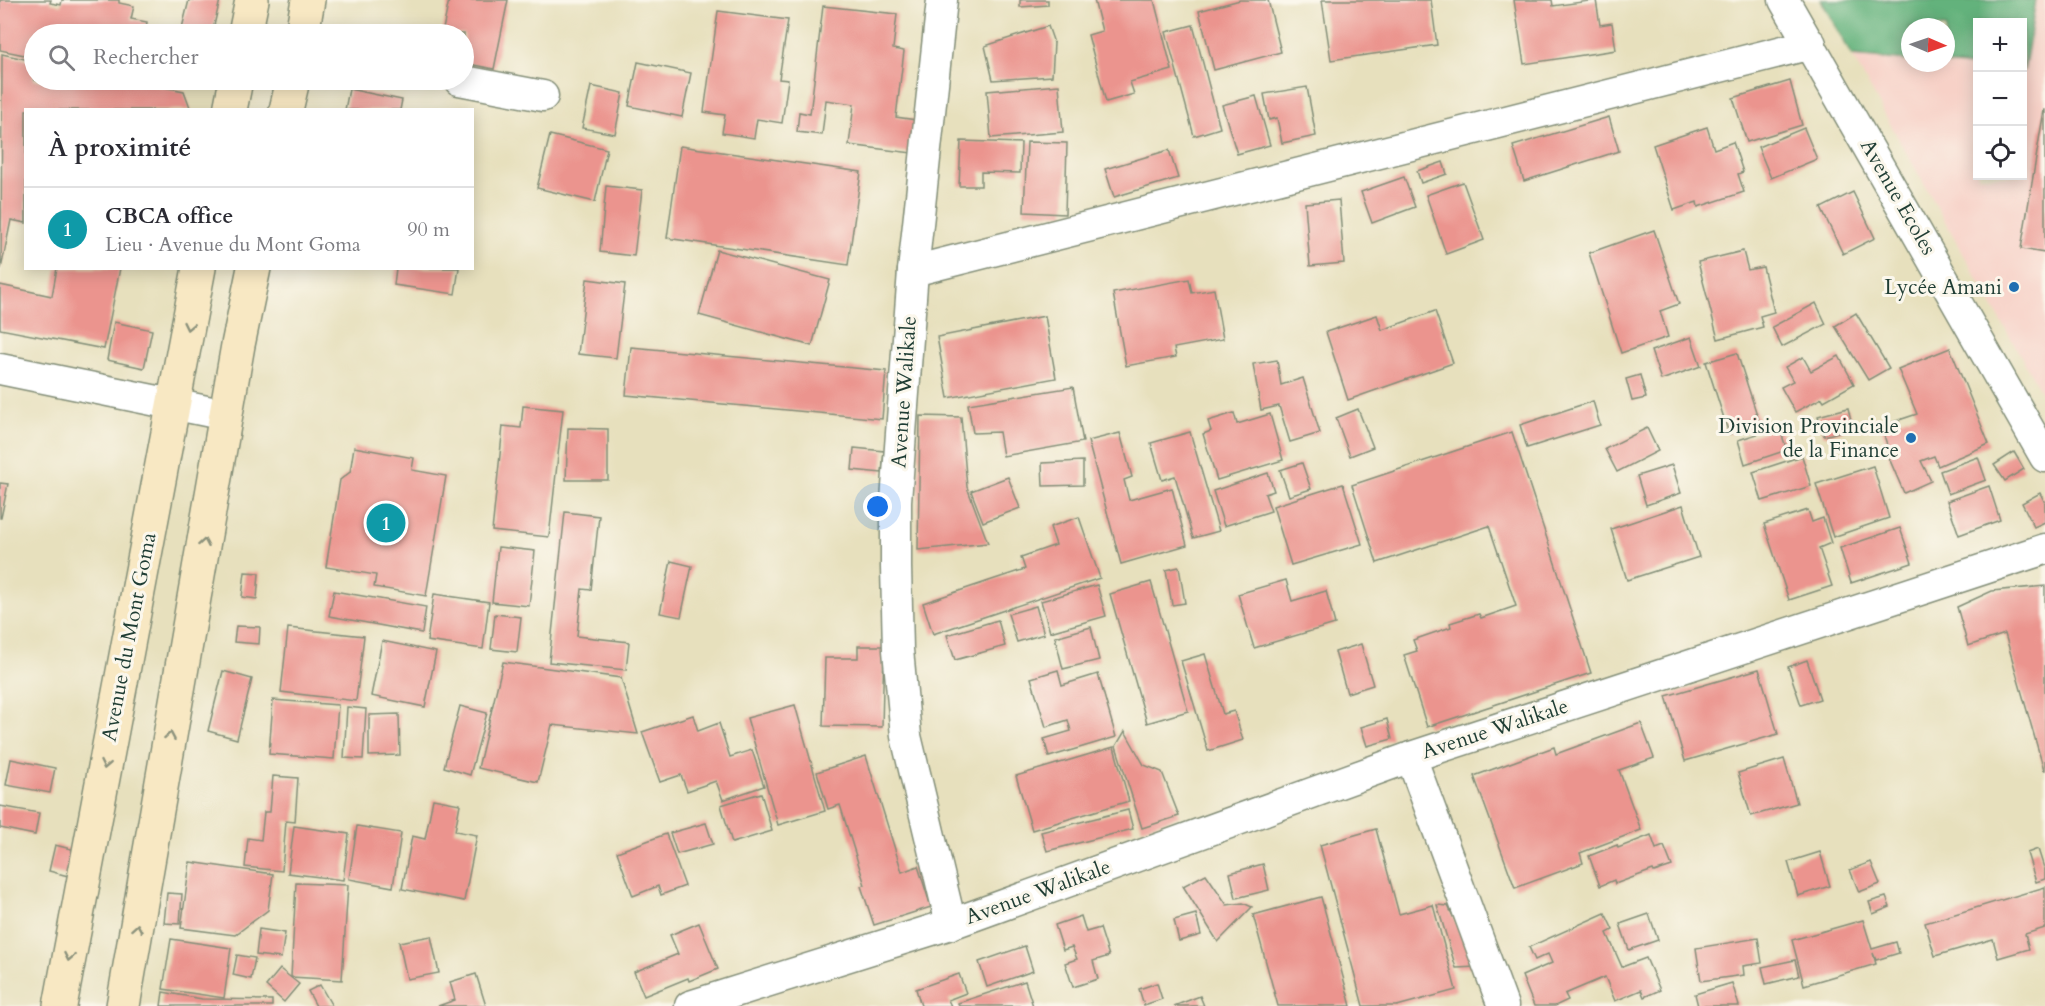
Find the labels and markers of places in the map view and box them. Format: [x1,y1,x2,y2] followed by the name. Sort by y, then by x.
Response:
[1884,273,2002,302] place label: Lycée Amani
[2007,280,2021,294] marker: Lycée Amani
[1718,412,1899,465] place label: Division Provinciale de la Finance
[1904,431,1918,445] marker: Division Provinciale de la Finance
[366,500,406,546] pin: 1

